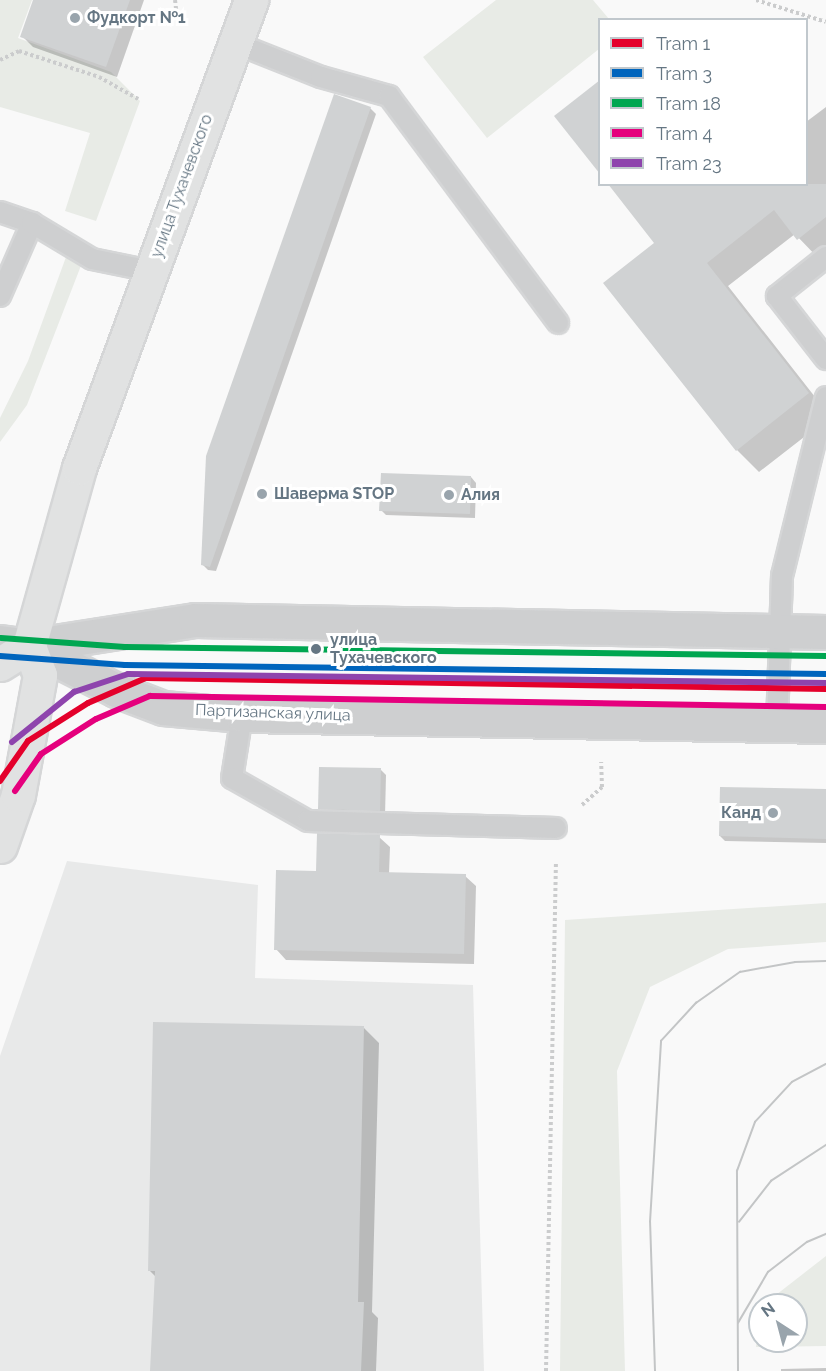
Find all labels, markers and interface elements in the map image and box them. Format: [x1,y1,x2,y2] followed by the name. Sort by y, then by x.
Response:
[87,8,186,28] place label: Фудкорт №1
[68,11,82,25] marker: Фудкорт №1
[598,18,808,186] legend
[656,33,710,54] text: Tram 1
[656,63,712,84] text: Tram 3
[656,93,721,114] text: Tram 18
[147,111,217,261] street label: улица Тухачевского
[656,123,712,144] text: Tram 4
[656,153,722,174] text: Tram 23
[274,484,394,504] place label: Шаверма STOP
[461,485,500,505] place label: Алия
[255,487,269,501] marker: Шаверма STOP
[442,488,456,502] marker: Алия
[330,630,437,668] place label: улица Тухачевского
[307,640,325,658] marker: улица Тухачевского
[195,701,351,725] street label: Партизанская улица
[721,803,761,823] place label: Канд
[766,806,780,820] marker: Канд
[748,1293,808,1353] north arrow
[758,1298,779,1321] text: N

